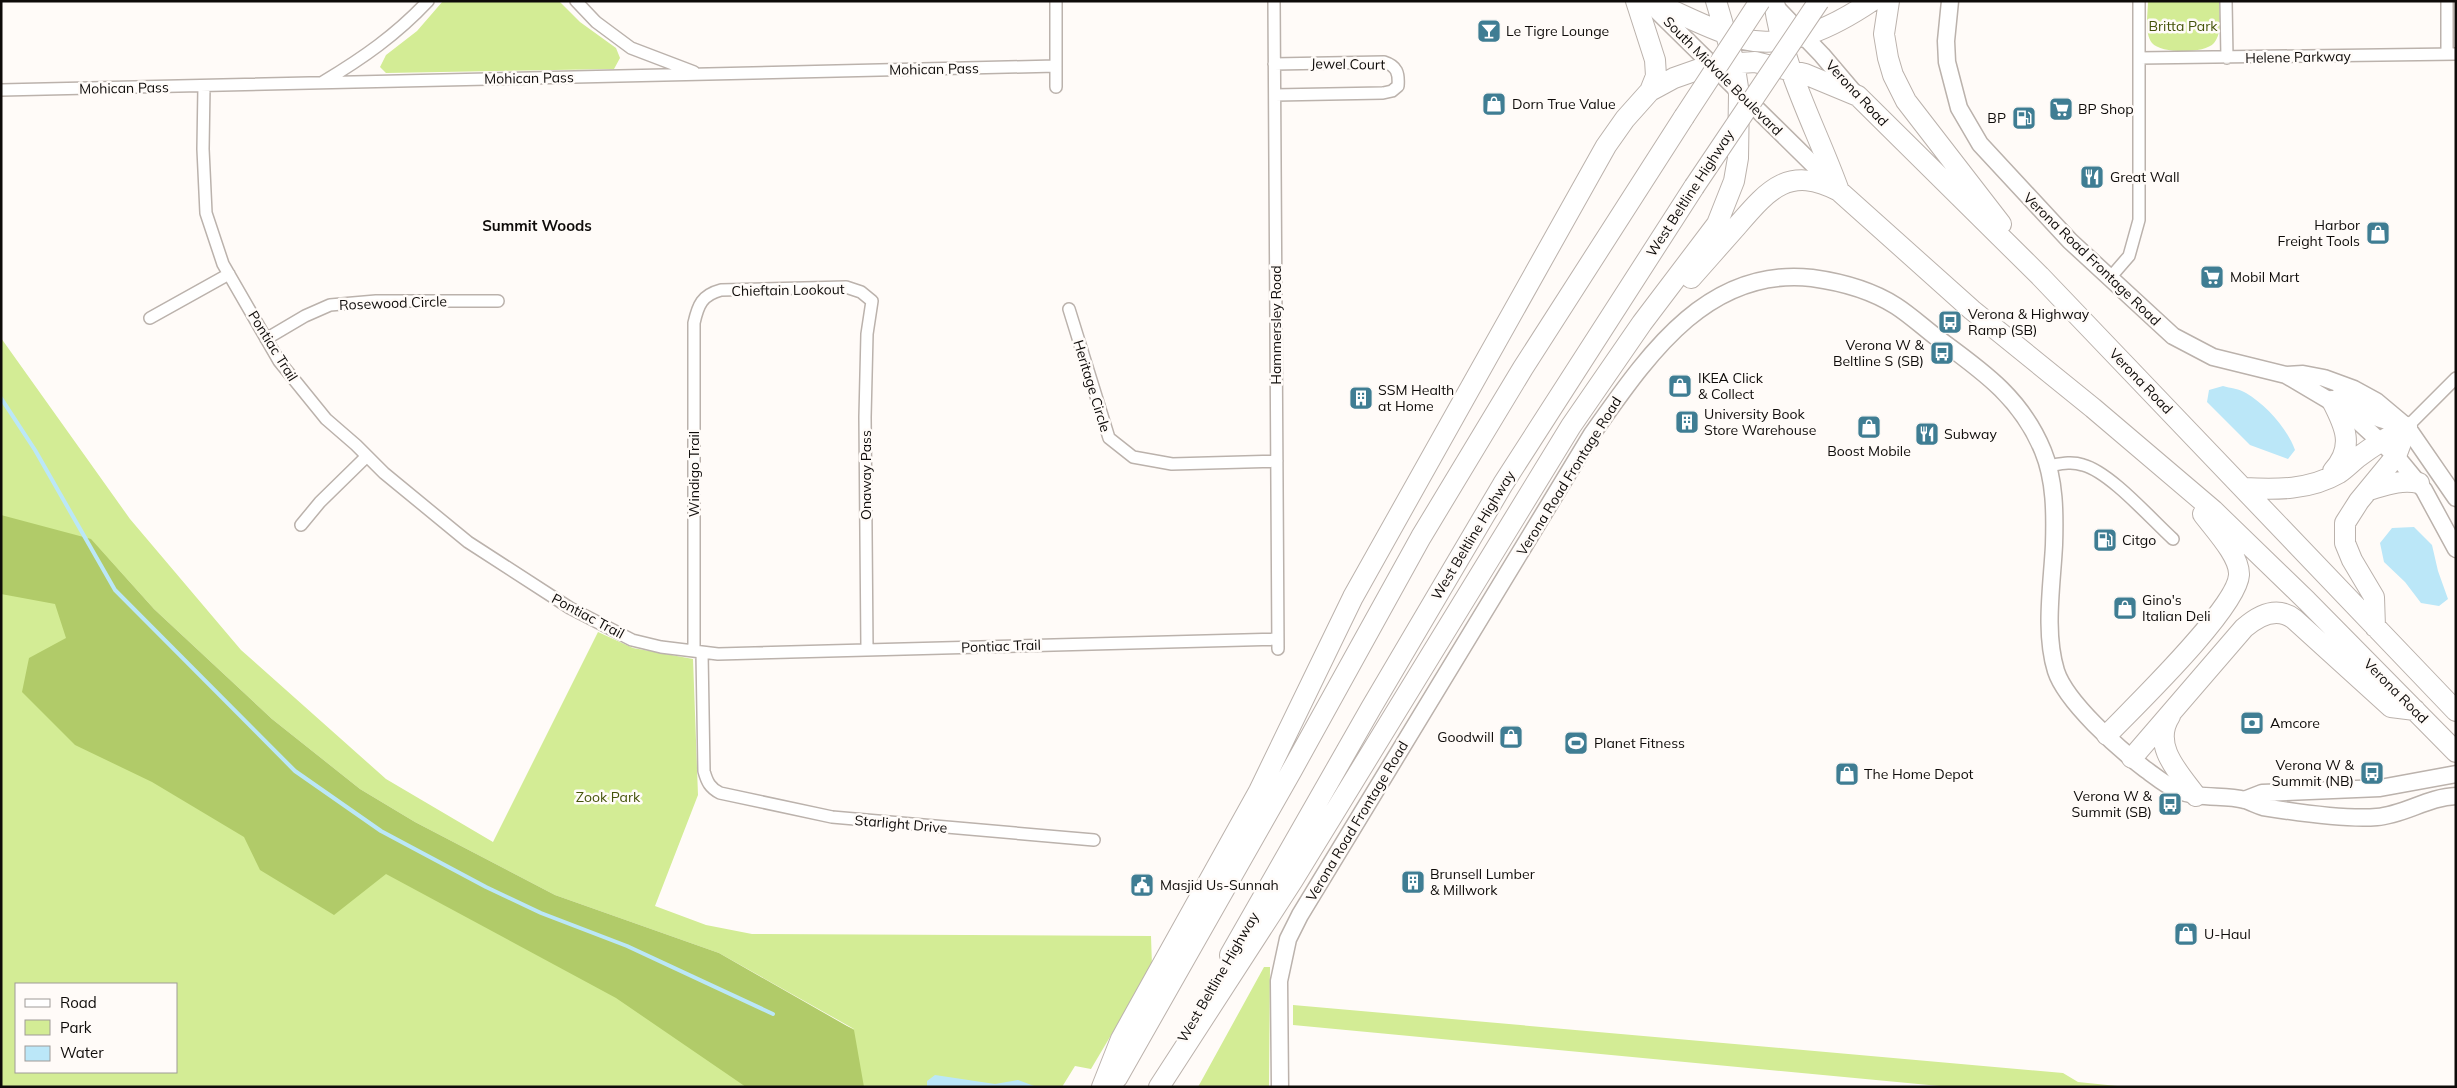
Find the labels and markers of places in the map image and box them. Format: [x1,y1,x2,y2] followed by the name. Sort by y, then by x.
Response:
[1476,18,1502,44] bar icon: Le Tigre Lounge
[1506,22,1609,40] place label: Le Tigre Lounge
[1481,91,1507,117] shop icon: Dorn True Value
[1512,95,1616,113] place label: Dorn True Value
[2048,96,2074,122] supermarket icon: BP Shop
[2078,100,2134,118] place label: BP Shop
[2011,105,2037,131] fuel station icon: BP
[1987,109,2006,127] place label: BP
[2079,164,2105,190] restaurant icon: Great Wall
[2110,168,2180,186] place label: Great Wall
[2277,216,2361,250] place label: Harbor Freight Tools
[2365,220,2391,246] shop icon: Harbor Freight Tools
[2199,264,2225,290] supermarket icon: Mobil Mart
[2230,268,2300,286] place label: Mobil Mart
[1968,305,2090,339] place label: Verona & Highway Ramp (SB)
[1937,309,1963,335] bus stop icon: Verona & Highway Ramp (SB)
[1833,336,1925,370] place label: Verona W & Beltline S (SB)
[1929,340,1955,366] bus stop icon: Verona W & Beltline S (SB)
[1698,369,1764,403] place label: IKEA Click & Collect
[1667,373,1693,399] shop icon: IKEA Click & Collect
[1378,381,1454,415] place label: SSM Health at Home
[1348,385,1374,411] building icon: SSM Health at Home
[1704,405,1816,439] place label: University Book Store Warehouse
[1674,409,1700,435] building icon: University Book Store Warehouse
[1856,414,1882,440] shop icon: Boost Mobile
[1914,421,1940,447] restaurant icon: Subway
[1944,425,1997,443] place label: Subway
[1827,442,1911,460] place label: Boost Mobile
[2092,527,2118,553] fuel station icon: Citgo
[2122,531,2156,549] place label: Citgo
[2142,591,2211,625] place label: Gino's Italian Deli
[2112,595,2138,621] shop icon: Gino's Italian Deli
[2239,710,2265,736] bank icon: Amcore
[2270,714,2320,732] place label: Amcore
[1498,724,1524,750] shop icon: Goodwill
[1437,728,1494,746] place label: Goodwill
[1563,730,1589,756] sports icon: Planet Fitness
[1594,734,1685,752] place label: Planet Fitness
[2272,756,2355,790] place label: Verona W & Summit (NB)
[2359,760,2385,786] bus stop icon: Verona W & Summit (NB)
[1834,761,1860,787] shop icon: The Home Depot
[1864,765,1974,783] place label: The Home Depot
[2072,787,2153,821] place label: Verona W & Summit (SB)
[2157,791,2183,817] bus stop icon: Verona W & Summit (SB)
[1430,865,1536,899] place label: Brunsell Lumber & Millwork
[1400,869,1426,895] building icon: Brunsell Lumber & Millwork
[1129,872,1155,898] public building icon: Masjid Us-Sunnah
[1160,876,1279,894] place label: Masjid Us-Sunnah
[2173,921,2199,947] shop icon: U-Haul
[2204,925,2251,943] place label: U-Haul

